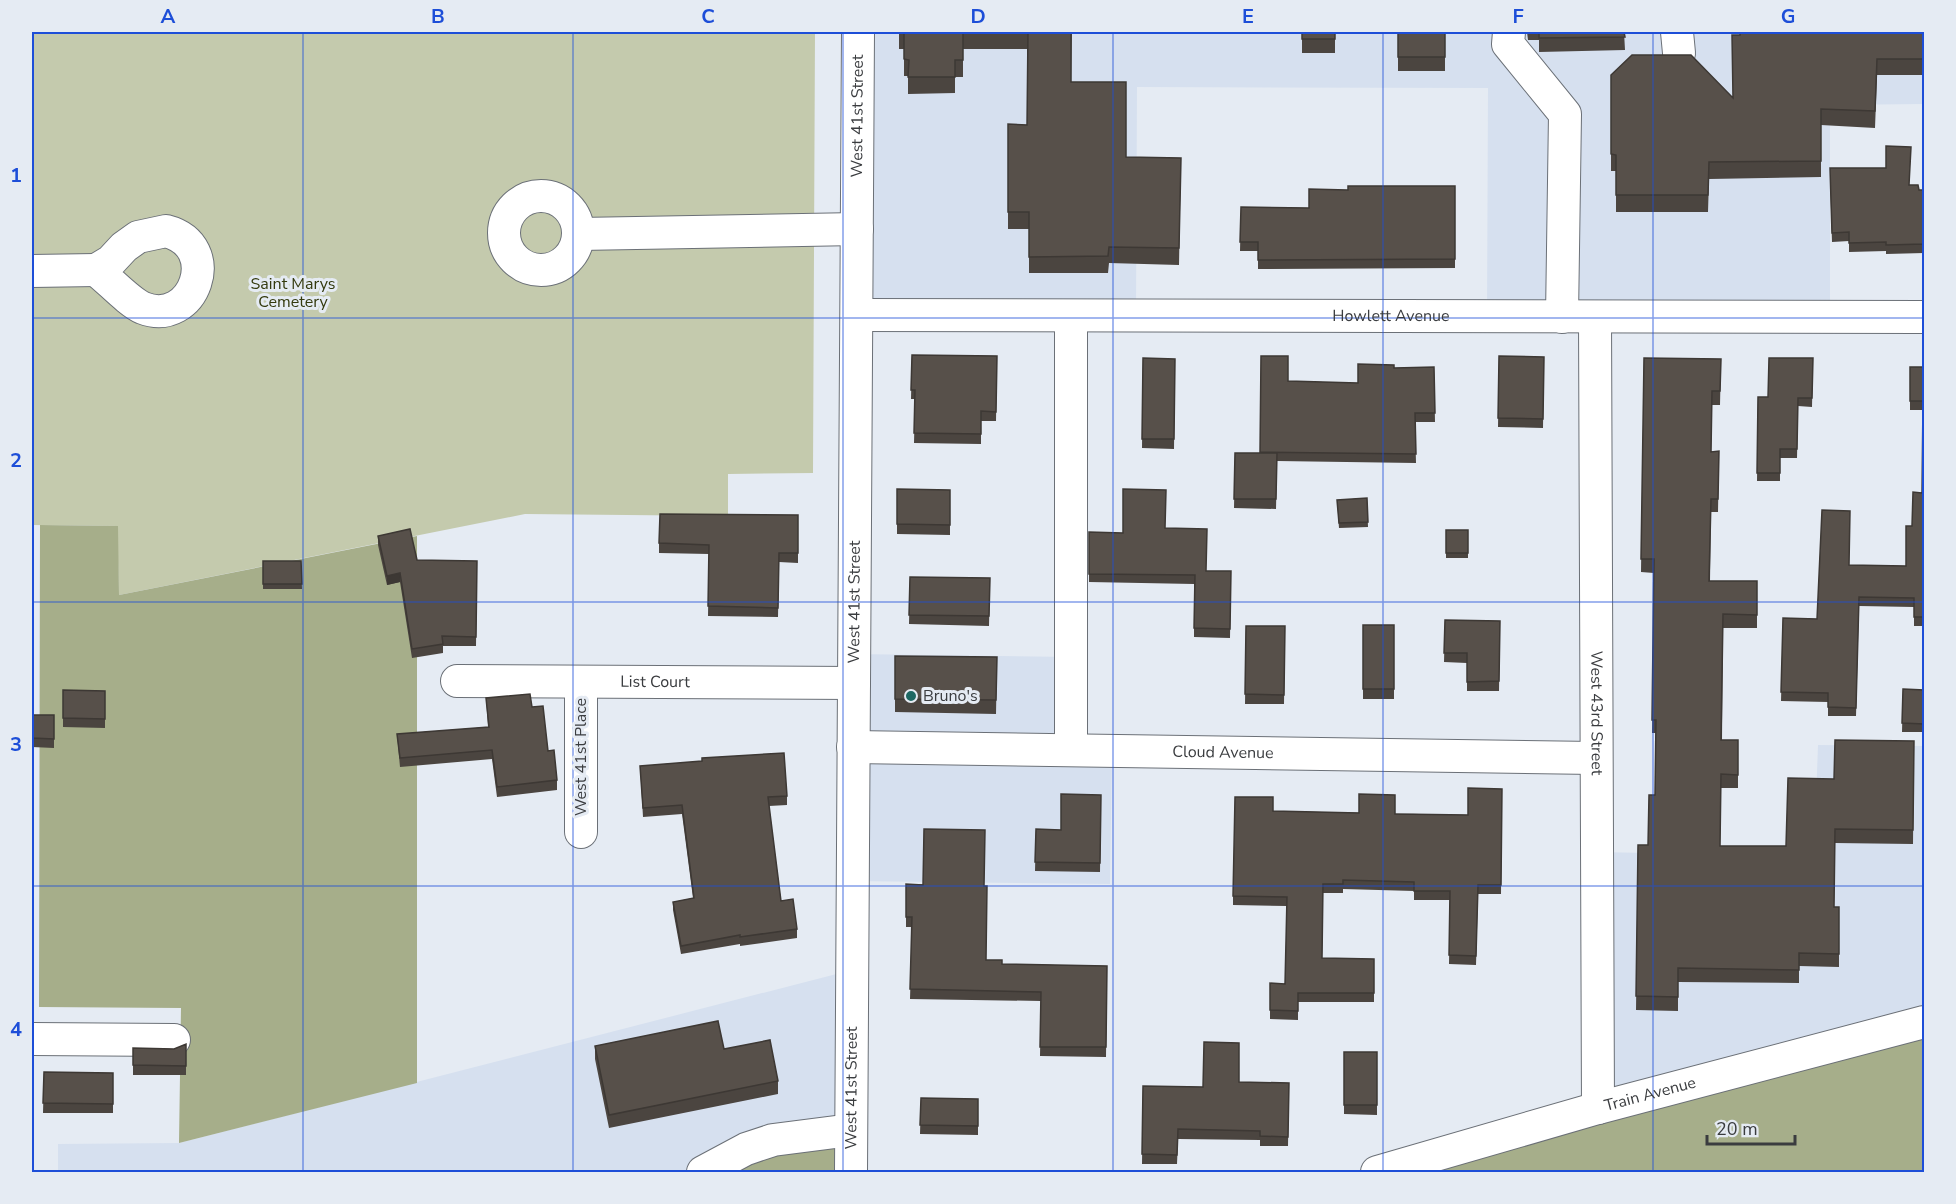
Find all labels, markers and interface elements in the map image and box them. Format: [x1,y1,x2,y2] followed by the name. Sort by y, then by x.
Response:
[161,3,176,30] text: A
[431,3,445,30] text: B
[701,3,715,30] text: C
[970,3,986,30] text: D
[1242,3,1254,30] text: E
[1512,3,1524,30] text: F
[1781,3,1795,30] text: G
[846,54,869,178] street label: West 41st Street
[10,162,22,189] text: 1
[251,273,335,313] park label: Saint Marys Cemetery
[1332,305,1450,327] street label: Howlett Avenue
[10,447,22,474] text: 2
[843,540,866,663] street label: West 41st Street
[1585,651,1608,776] street label: West 43rd Street
[620,671,690,693] street label: List Court
[923,685,978,707] place label: Bruno's
[904,689,918,703] marker: Bruno's
[570,698,592,816] street label: West 41st Place
[10,731,22,758] text: 3
[1172,741,1274,764] street label: Cloud Avenue
[10,1016,22,1043] text: 4
[840,1026,863,1149] street label: West 41st Street
[1602,1072,1698,1117] street label: Train Avenue
[1707,1108,1796,1146] scale bar
[1716,1117,1758,1141] text: 20 m

